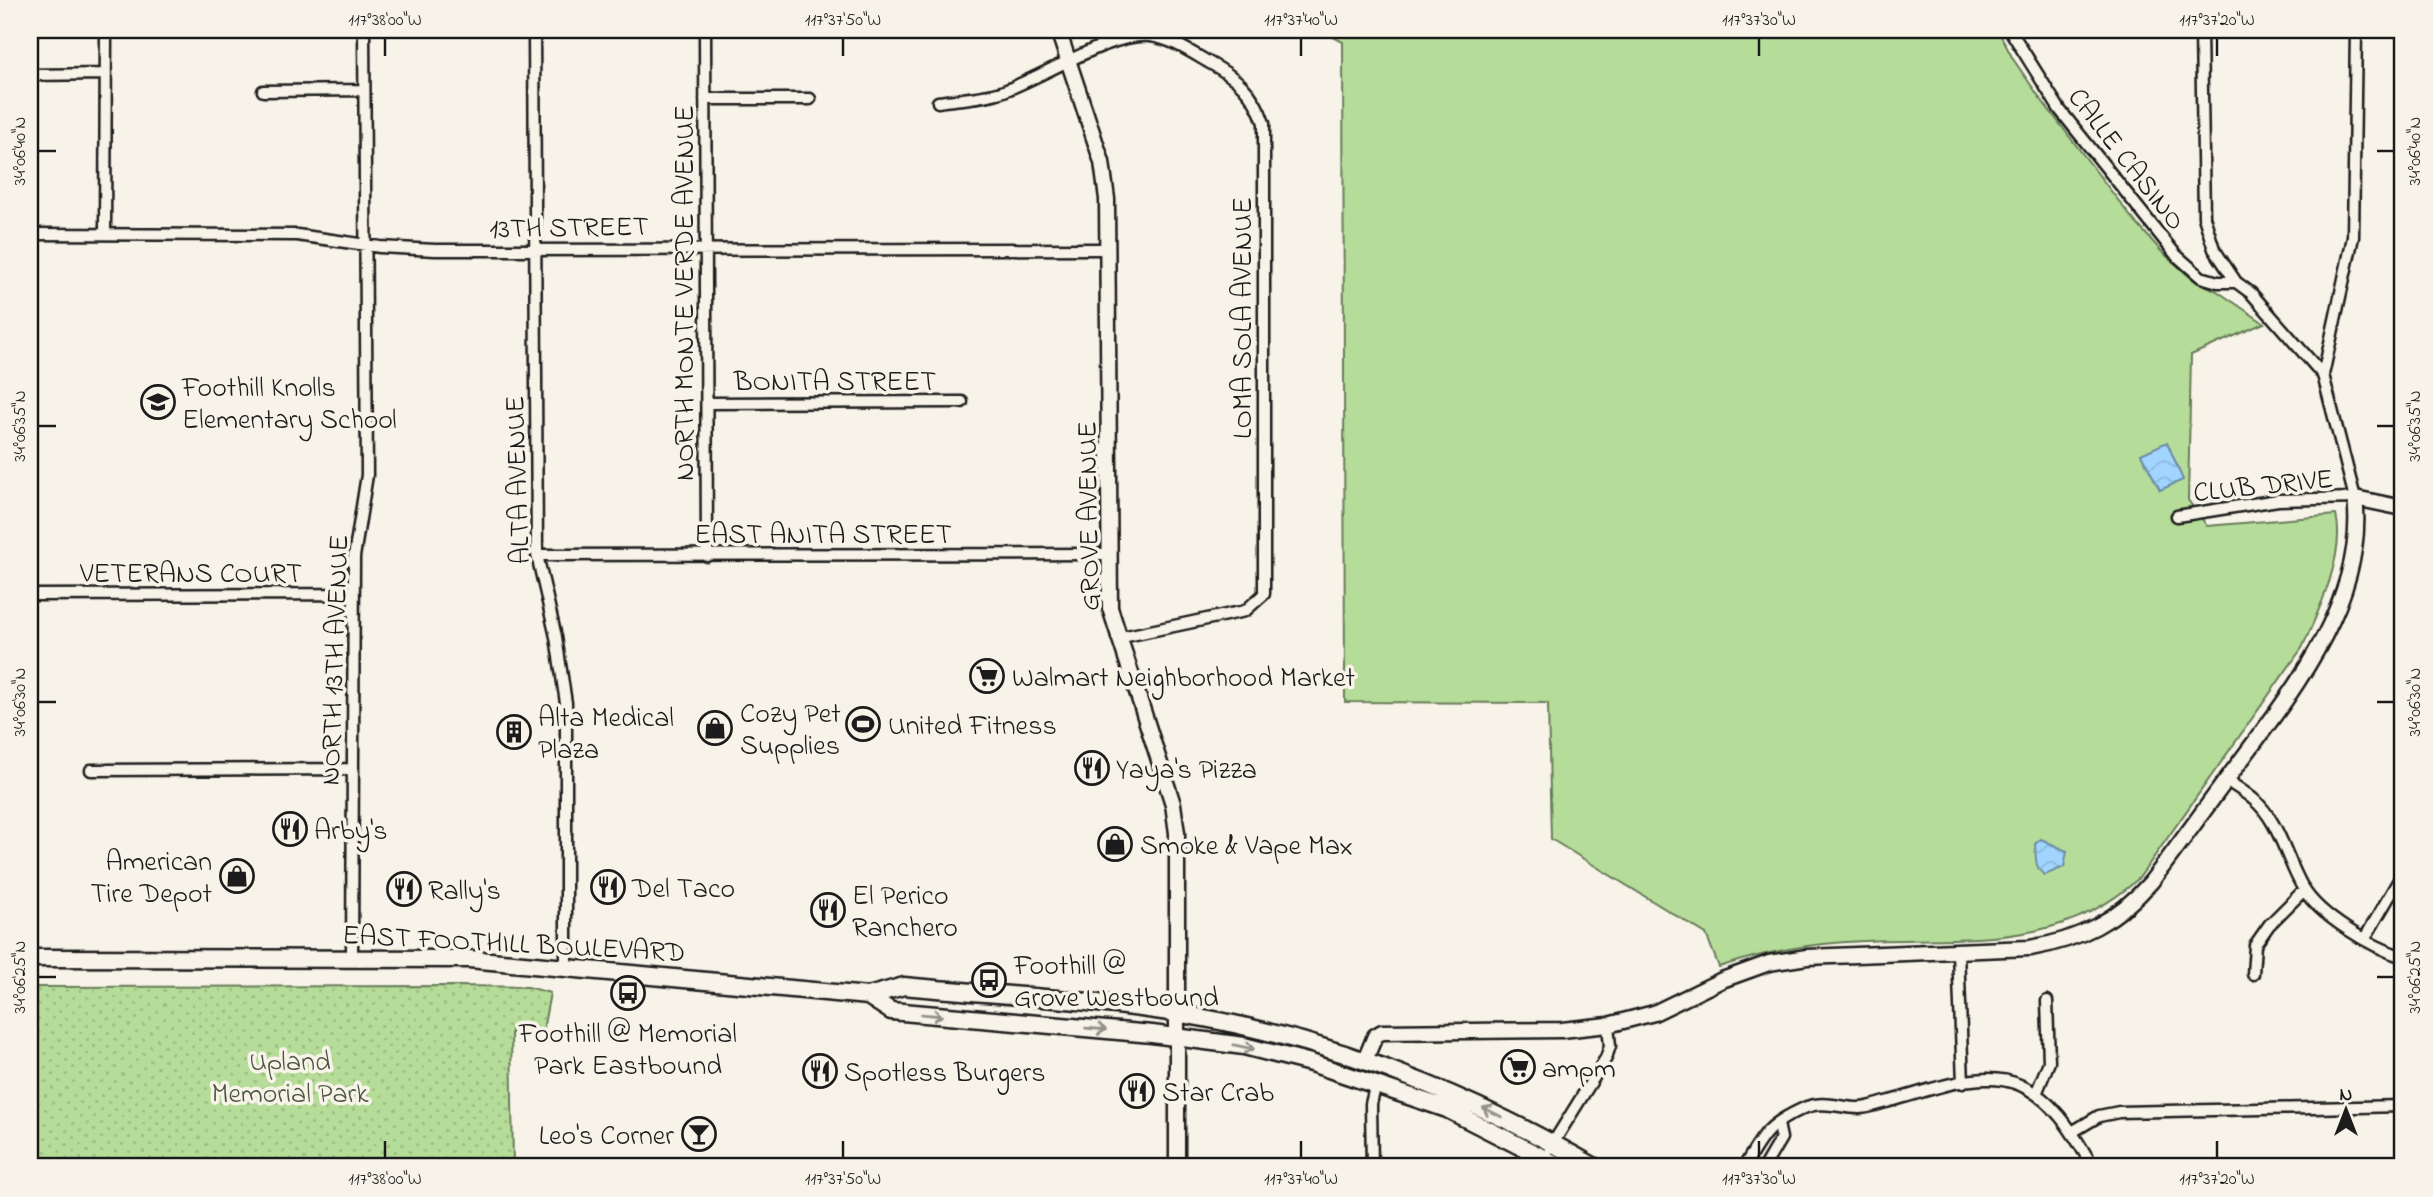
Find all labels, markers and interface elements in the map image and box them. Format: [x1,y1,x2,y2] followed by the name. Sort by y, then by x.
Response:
[348,8,422,34] text: 117°38'00"W
[805,8,881,34] text: 117°37'50"W
[1264,8,1338,34] text: 117°37'40"W
[1722,8,1796,34] text: 117°37'30"W
[2179,8,2255,34] text: 117°37'20"W
[2056,80,2194,240] street label: CALLE CASINO
[666,105,707,481] street label: NORTH MONTE VERDE AVENUE
[8,117,34,185] text: 34°06'40"N
[2403,117,2429,185] text: 34°06'40"N
[1224,197,1265,439] street label: LOMA SOLA AVENUE
[489,208,649,251] street label: 13TH STREET
[733,363,936,404] street label: BONITA STREET
[181,369,397,442] place label: Foothill Knolls Elementary School
[139,383,177,421] school or university icon: Foothill Knolls Elementary School
[8,390,34,462] text: 34°06'35"N
[2403,390,2429,462] text: 34°06'35"N
[496,395,543,565] street label: ALTA AVENUE
[1068,421,1113,611] street label: GROVE AVENUE
[2191,460,2335,515] street label: CLUB DRIVE
[694,516,952,557] street label: EAST ANITA STREET
[312,534,361,786] street label: NORTH 13TH AVENUE
[79,555,302,596] street label: VETERANS COURT
[968,657,1006,695] supermarket icon: Walmart Neighborhood Market
[1012,659,1355,700] place label: Walmart Neighborhood Market
[8,668,34,736] text: 34°06'30"N
[2403,668,2429,736] text: 34°06'30"N
[740,695,841,768] place label: Cozy Pet Supplies
[538,699,674,772] place label: Alta Medical Plaza
[844,705,882,743] sports icon: United Fitness
[888,707,1057,748] place label: United Fitness
[696,709,734,747] shop icon: Cozy Pet Supplies
[495,713,533,751] building icon: Alta Medical Plaza
[1073,749,1111,787] restaurant icon: Yaya's Pizza
[1116,751,1257,792] place label: Yaya's Pizza
[271,810,309,848] restaurant icon: Arby's
[314,812,387,853] place label: Arby's
[1096,825,1134,863] shop icon: Smoke & Vape Max
[1140,827,1353,868] place label: Smoke & Vape Max
[90,843,212,916] place label: American Tire Depot
[218,857,256,895] shop icon: American Tire Depot
[589,868,627,906] restaurant icon: Del Taco
[385,870,423,908] restaurant icon: Rally's
[631,870,735,911] place label: Del Taco
[428,872,501,913] place label: Rally's
[852,877,958,950] place label: El Perico Ranchero
[809,891,847,929] restaurant icon: El Perico Ranchero
[341,916,686,975] street label: EAST FOOTHILL BOULEVARD
[8,941,34,1013] text: 34°06'25"N
[2403,941,2429,1013] text: 34°06'25"N
[1013,947,1219,1020] place label: Foothill @ Grove Westbound
[970,961,1008,999] bus stop icon: Foothill @ Grove Westbound
[609,974,647,1012] bus stop icon: Foothill @ Memorial Park Eastbound
[920,1009,943,1022] one-way arrow
[518,1015,737,1088] place label: Foothill @ Memorial Park Eastbound
[1085,1023,1107,1036] one-way arrow
[1232,1040,1255,1054] one-way arrow
[212,1043,369,1116] park label: Upland Memorial Park
[1499,1048,1537,1086] supermarket icon: ampm
[1542,1050,1616,1091] place label: ampm
[801,1052,839,1090] restaurant icon: Spotless Burgers
[844,1054,1045,1095] place label: Spotless Burgers
[1118,1072,1156,1110] restaurant icon: Star Crab
[1162,1074,1274,1115] place label: Star Crab
[2310,1074,2380,1144] north arrow
[2340,1082,2353,1109] text: N
[1483,1104,1503,1118] one-way arrow
[680,1115,718,1153] bar icon: Leo's Corner
[539,1117,674,1158] place label: Leo's Corner
[348,1167,422,1193] text: 117°38'00"W
[805,1167,881,1193] text: 117°37'50"W
[1264,1167,1338,1193] text: 117°37'40"W
[1722,1167,1796,1193] text: 117°37'30"W
[2179,1167,2255,1193] text: 117°37'20"W

